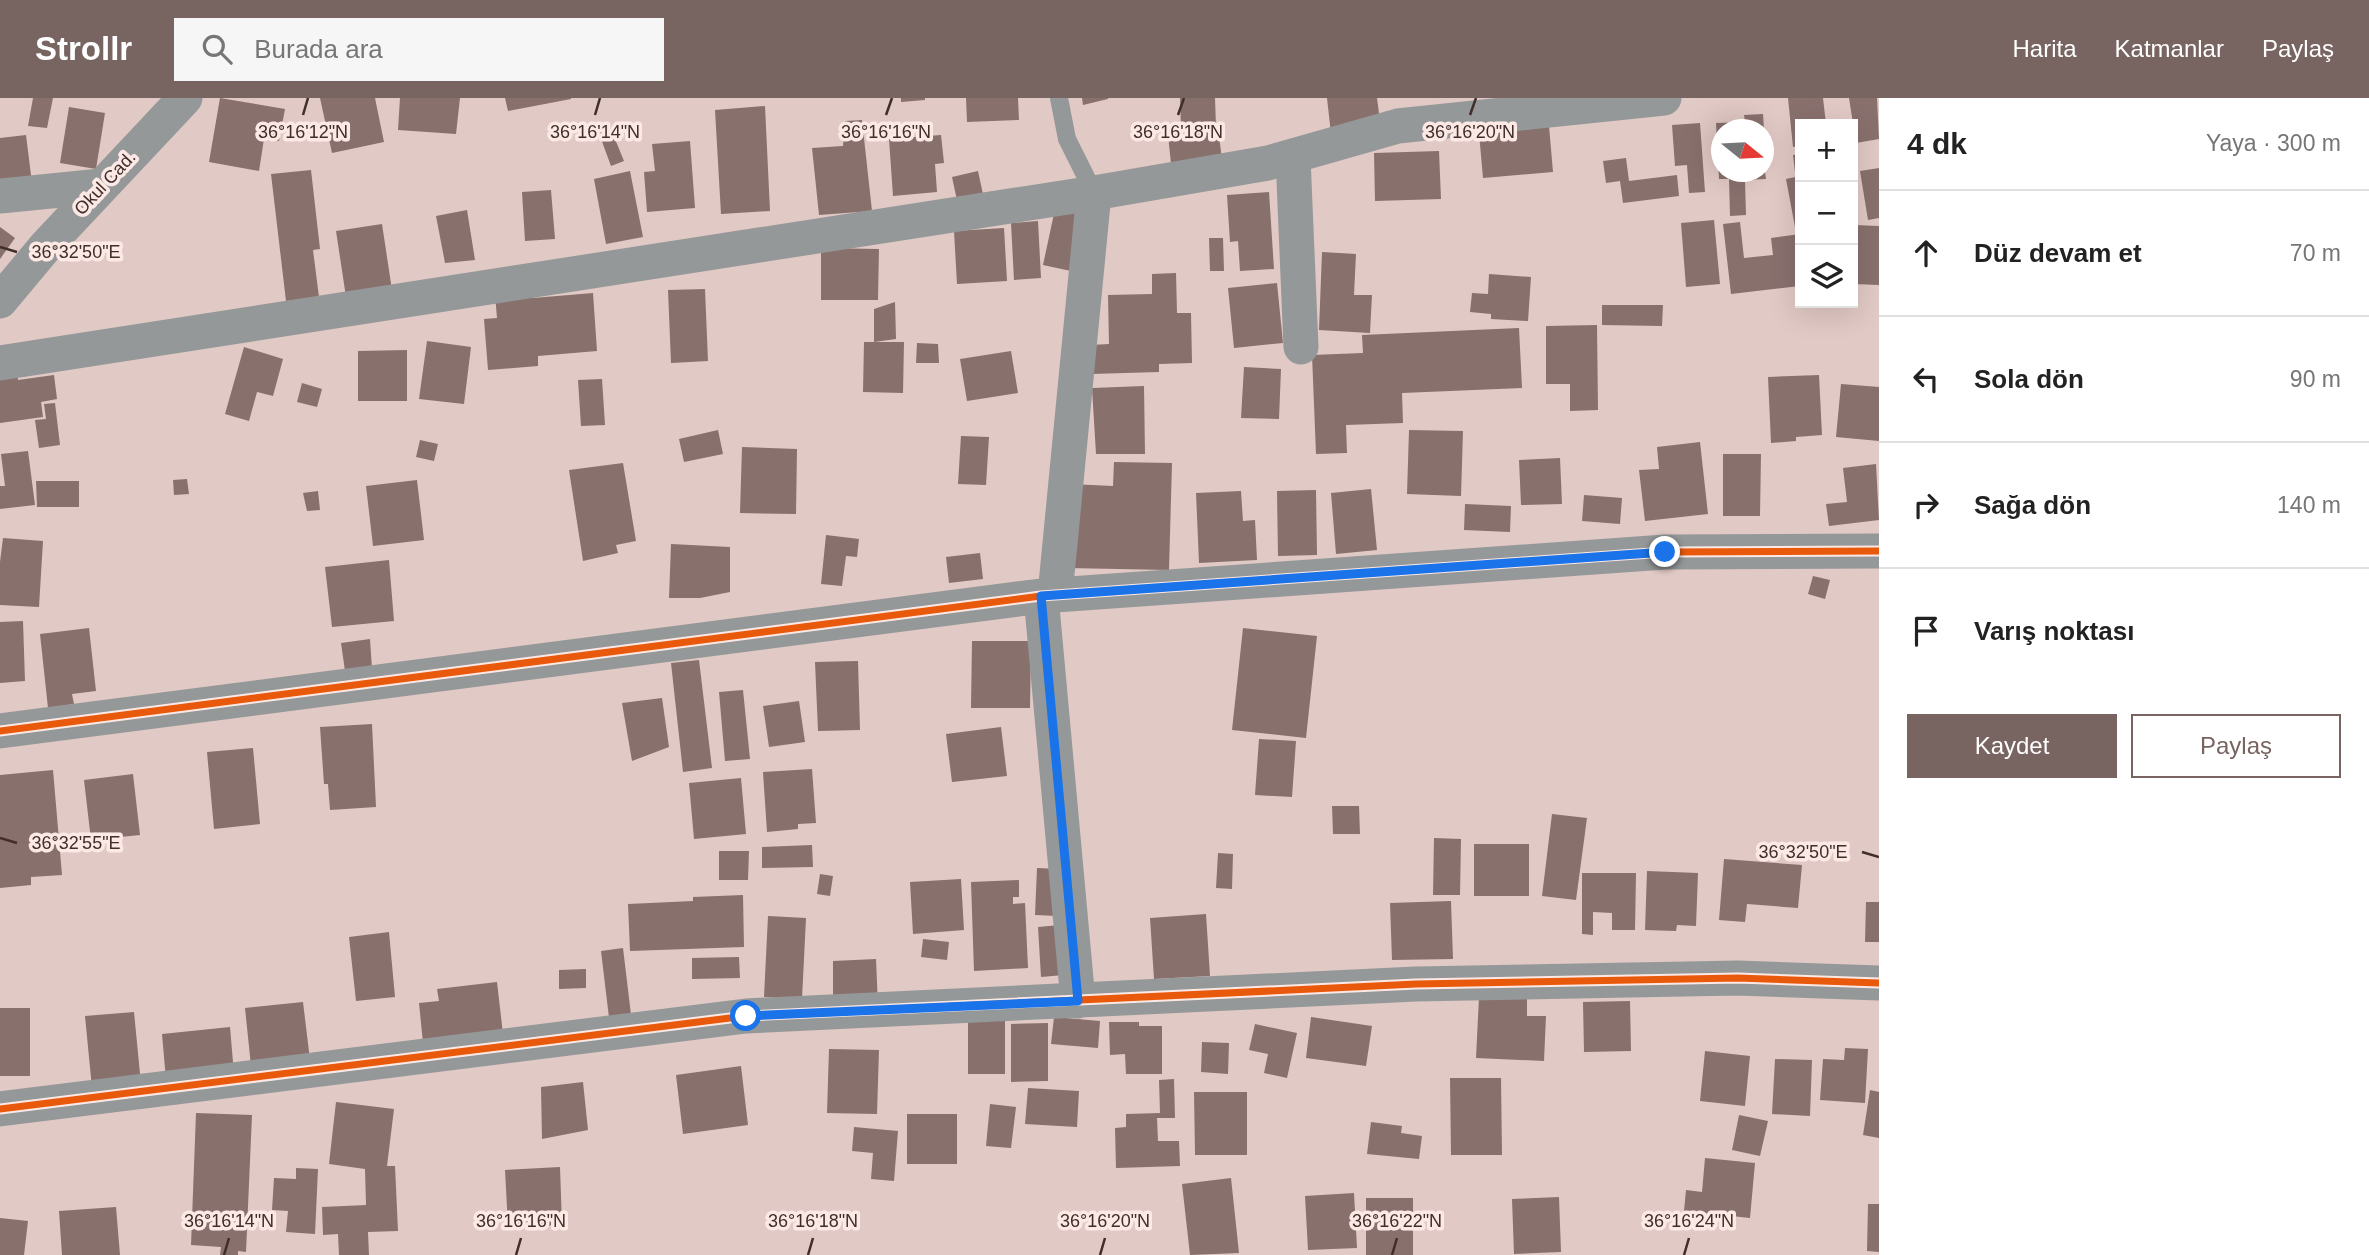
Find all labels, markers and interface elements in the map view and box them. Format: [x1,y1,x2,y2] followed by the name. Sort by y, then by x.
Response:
[174,18,664,81] search box
[35,30,132,67] text: Strollr
[198,30,236,68] icon: search
[254,34,383,64] text: Burada ara
[2013,35,2077,62] text: Harita
[2115,35,2224,62] text: Katmanlar
[2262,35,2334,62] text: Paylaş
[1711,119,1774,182] north arrow
[1795,119,1858,308] map controls
[1795,119,1858,182] button: +
[258,122,348,142] text: 36°16'12"N
[550,122,640,142] text: 36°16'14"N
[841,122,931,142] text: 36°16'16"N
[1133,122,1223,142] text: 36°16'18"N
[1425,122,1515,142] text: 36°16'20"N
[1907,127,1967,160] text: 4 dk
[2206,130,2341,156] text: Yaya · 300 m
[70,147,140,219] street label: Okul Cad.
[1795,182,1858,245] button: −
[1907,234,1945,272] icon: ahead
[1974,238,2142,268] text: Düz devam et
[2290,240,2341,266] text: 70 m
[31,242,121,262] text: 36°32'50"E
[1795,245,1858,308] button: layers
[1907,360,1945,398] icon: left
[1974,364,2084,394] text: Sola dön
[2290,366,2341,392] text: 90 m
[1907,486,1945,524] icon: right
[1974,490,2091,520] text: Sağa dön
[2277,492,2341,518] text: 140 m
[1649,536,1680,567] route end
[1907,612,1945,650] icon: arrive
[1974,616,2134,646] text: Varış noktası
[1907,714,2117,778] button: Kaydet
[2131,714,2341,778] button: Paylaş
[31,833,121,853] text: 36°32'55"E
[1758,842,1848,862] text: 36°32'50"E
[730,1000,761,1031] route start
[184,1211,274,1231] text: 36°16'14"N
[476,1211,566,1231] text: 36°16'16"N
[768,1211,858,1231] text: 36°16'18"N
[1060,1211,1150,1231] text: 36°16'20"N
[1352,1211,1442,1231] text: 36°16'22"N
[1644,1211,1734,1231] text: 36°16'24"N

